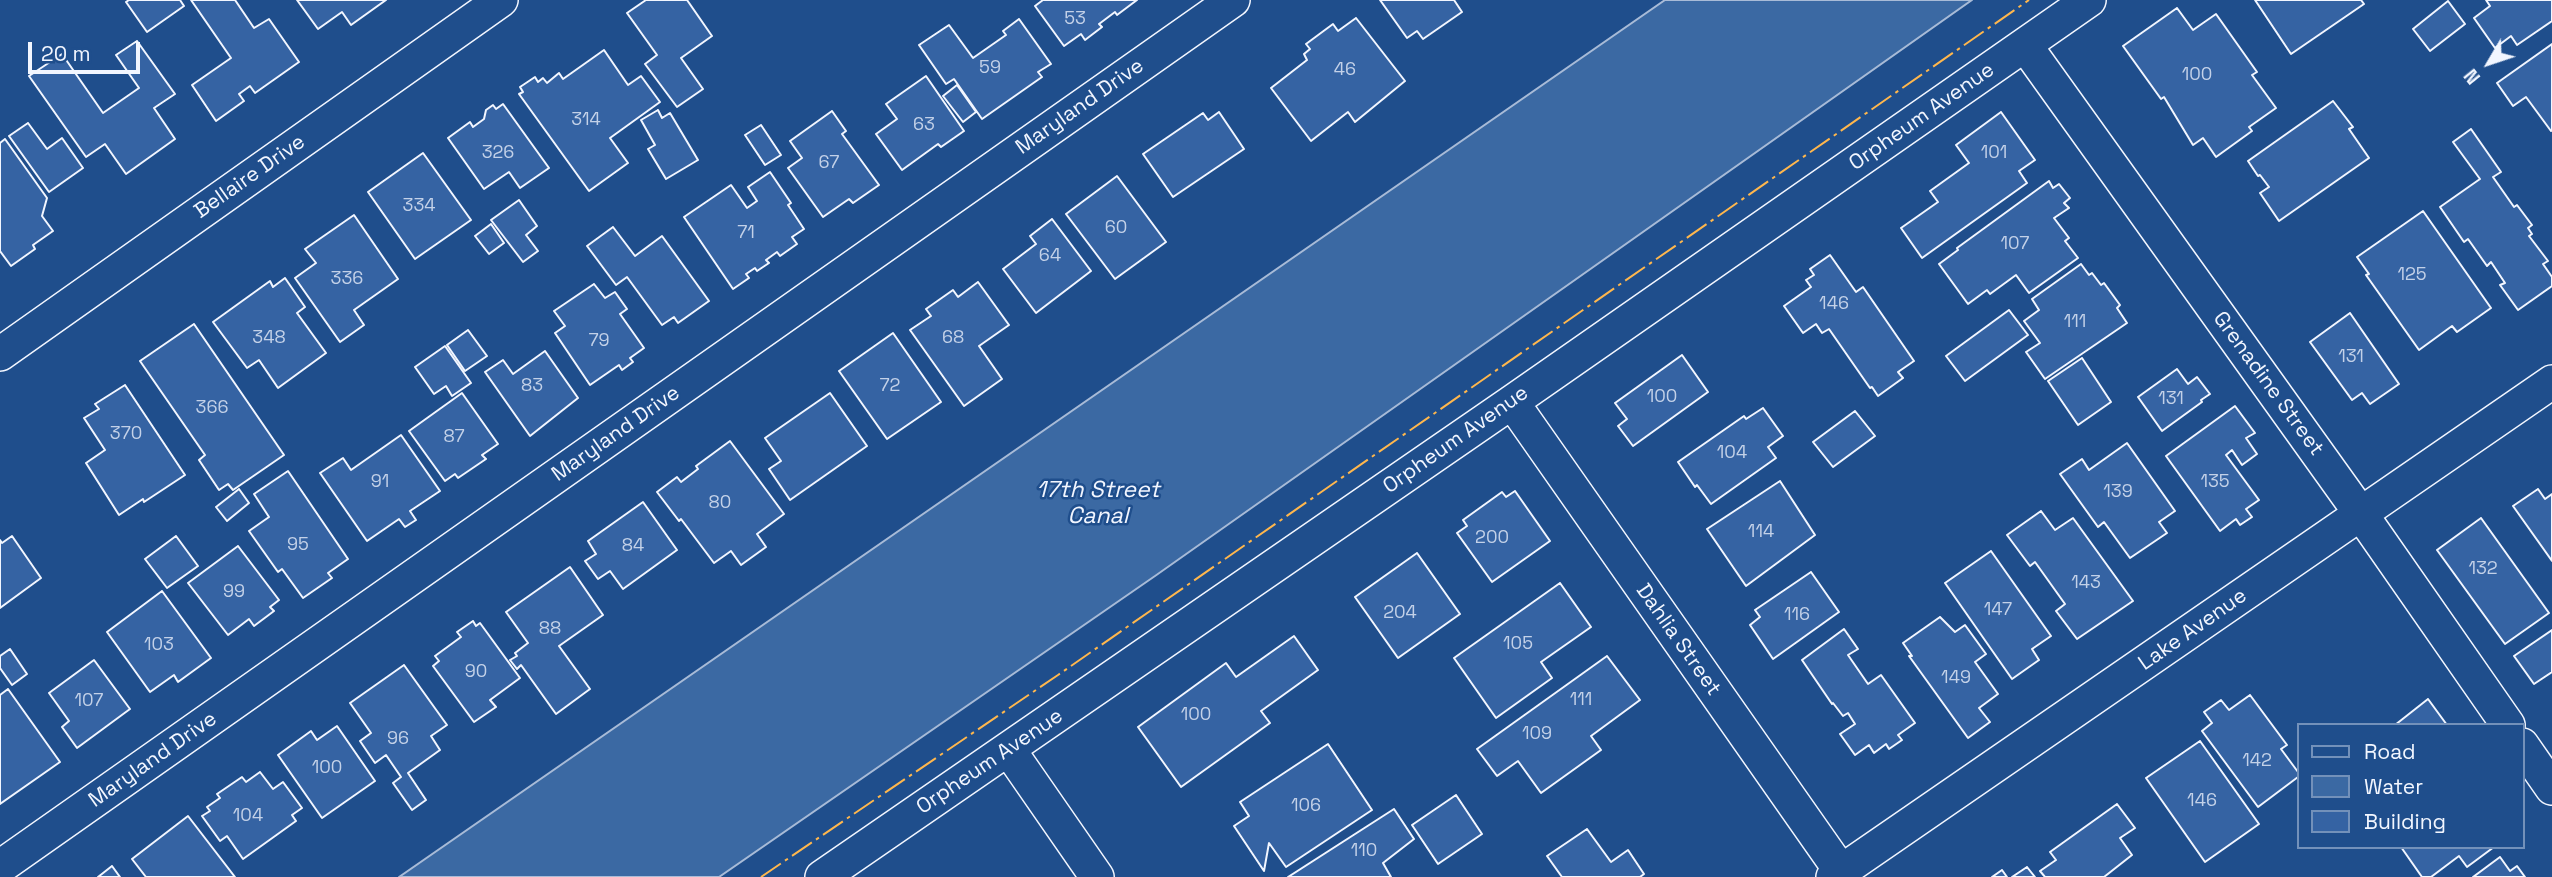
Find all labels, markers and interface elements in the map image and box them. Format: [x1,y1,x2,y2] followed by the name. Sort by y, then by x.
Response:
[1064,8,1086,30] house number: 53
[32,28,144,72] scale bar
[2454,28,2524,98] north arrow
[41,40,91,67] text: 20 m
[1011,54,1149,160] street label: Maryland Drive
[979,57,1001,79] house number: 59
[1845,58,1999,176] street label: Orpheum Avenue
[1334,59,1356,81] house number: 46
[2182,64,2212,86] house number: 100
[2459,64,2486,89] text: N
[571,109,601,131] house number: 314
[913,114,935,136] house number: 63
[190,130,310,224] street label: Bellaire Drive
[482,142,514,164] house number: 326
[1981,142,2007,164] house number: 101
[819,152,839,174] house number: 67
[403,195,435,217] house number: 334
[1105,217,1127,239] house number: 60
[737,222,755,244] house number: 71
[2001,233,2029,255] house number: 107
[1039,245,1061,267] house number: 64
[2397,264,2427,286] house number: 125
[331,268,363,290] house number: 336
[1819,293,1849,315] house number: 146
[2207,307,2329,461] street label: Grenadine Street
[2064,311,2086,333] house number: 111
[252,327,286,349] house number: 348
[942,327,964,349] house number: 68
[588,330,610,352] house number: 79
[2338,346,2364,368] house number: 131
[521,375,543,397] house number: 83
[880,375,900,397] house number: 72
[547,381,685,487] street label: Maryland Drive
[1379,381,1533,499] street label: Orpheum Avenue
[1647,386,1677,408] house number: 100
[2158,388,2184,410] house number: 131
[196,397,228,419] house number: 366
[110,423,142,445] house number: 370
[443,426,465,448] house number: 87
[1717,442,1747,464] house number: 104
[371,471,389,493] house number: 91
[2200,471,2230,493] house number: 135
[1036,477,1160,531] water label: 17th Street Canal
[2103,481,2133,503] house number: 139
[709,492,731,514] house number: 80
[1748,521,1774,543] house number: 114
[1475,527,1509,549] house number: 200
[287,534,309,556] house number: 95
[622,535,644,557] house number: 84
[2468,558,2498,580] house number: 132
[2071,572,2101,594] house number: 143
[1630,579,1726,701] street label: Dahlia Street
[223,581,245,603] house number: 99
[2134,583,2252,677] street label: Lake Avenue
[1984,599,2012,621] house number: 147
[1383,602,1417,624] house number: 204
[1784,604,1810,626] house number: 116
[539,618,561,640] house number: 88
[1503,633,1533,655] house number: 105
[144,634,174,656] house number: 103
[465,661,487,683] house number: 90
[1941,667,1971,689] house number: 149
[1570,689,1592,711] house number: 111
[75,690,103,712] house number: 107
[912,704,1068,820] street label: Orpheum Avenue
[1181,704,1211,726] house number: 100
[84,707,222,813] street label: Maryland Drive
[1522,723,1552,745] house number: 109
[2296,723,2524,849] legend
[387,728,409,750] house number: 96
[2364,738,2416,765] text: Road
[2242,750,2272,772] house number: 142
[312,757,342,779] house number: 100
[2364,773,2423,800] text: Water
[2187,790,2217,812] house number: 146
[1291,795,1321,817] house number: 106
[233,805,263,827] house number: 104
[2364,808,2446,835] text: Building
[1351,840,1377,862] house number: 110

